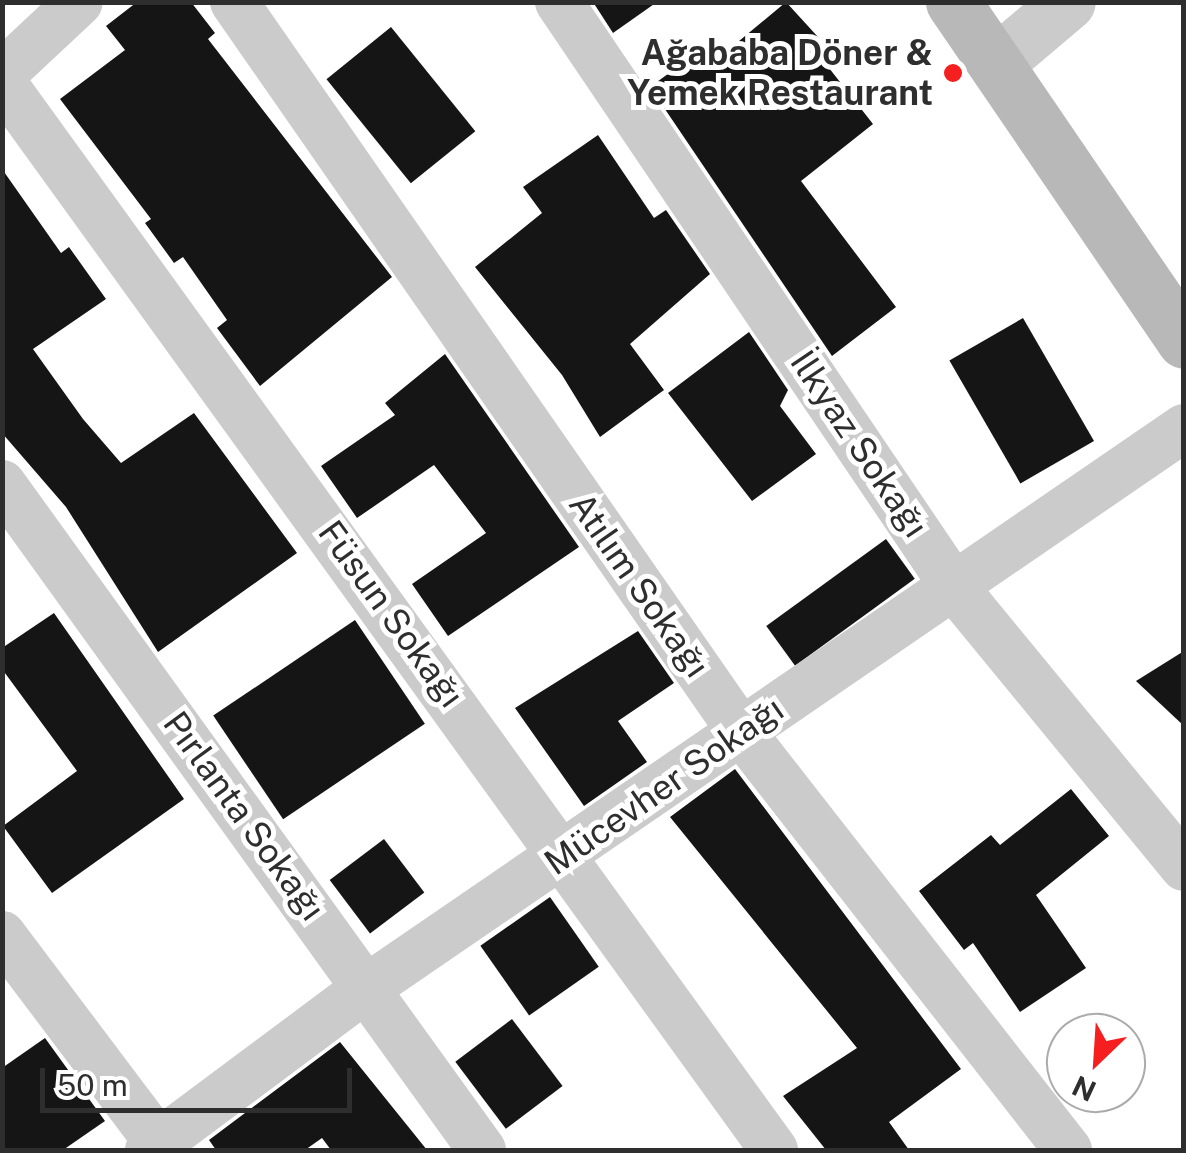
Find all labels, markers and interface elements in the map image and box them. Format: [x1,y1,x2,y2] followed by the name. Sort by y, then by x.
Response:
[627,32,933,114] place label: Ağababa Döner & Yemek Restaurant
[942,62,964,84] marker: Ağababa Döner & Yemek Restaurant
[781,343,937,545] street label: İlkyaz Sokağı
[560,485,718,685] street label: Atılım Sokağı
[309,513,473,715] street label: Füsun Sokağı
[537,688,791,884] street label: Mücevher Sokağı
[154,704,334,928] street label: Pırlanta Sokağı
[1046,1013,1146,1113] north arrow
[45,1048,358,1110] scale bar
[57,1067,128,1103] text: 50 m
[1067,1069,1101,1108] text: N

